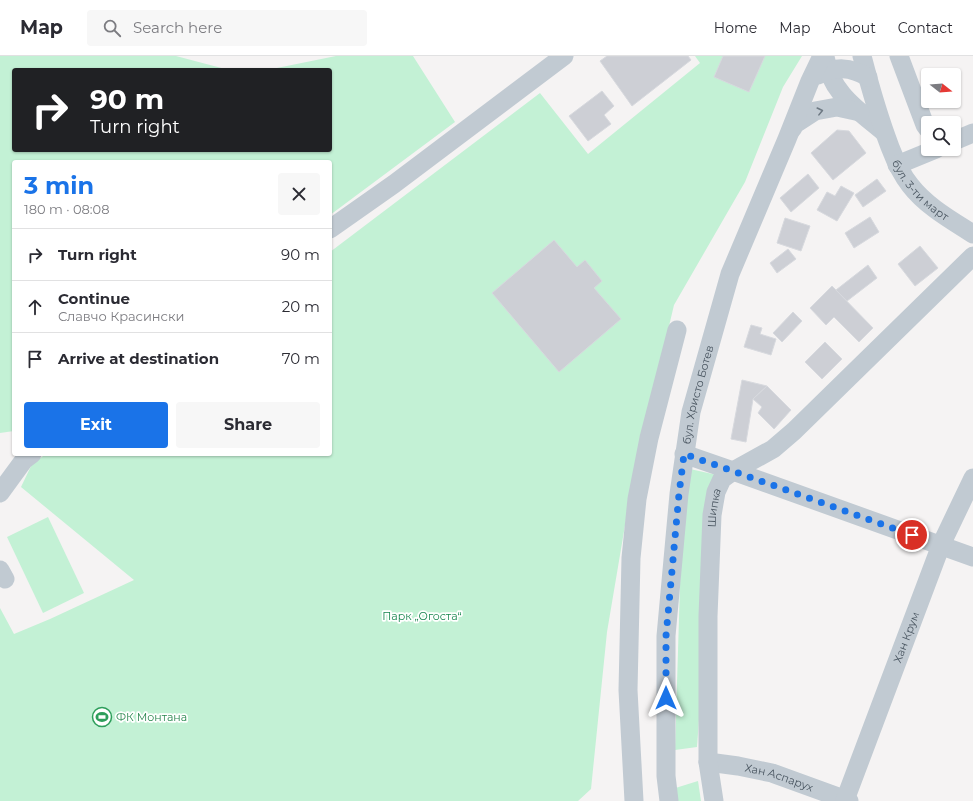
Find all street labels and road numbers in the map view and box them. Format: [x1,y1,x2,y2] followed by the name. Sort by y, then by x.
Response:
[889,157,952,224] street label: бул. 3-ти март
[679,344,717,445] street label: бул. Христо Ботев
[705,485,724,528] street label: Шипка
[890,610,922,665] street label: Хан Крум
[744,761,815,795] street label: Хан Аспарух

